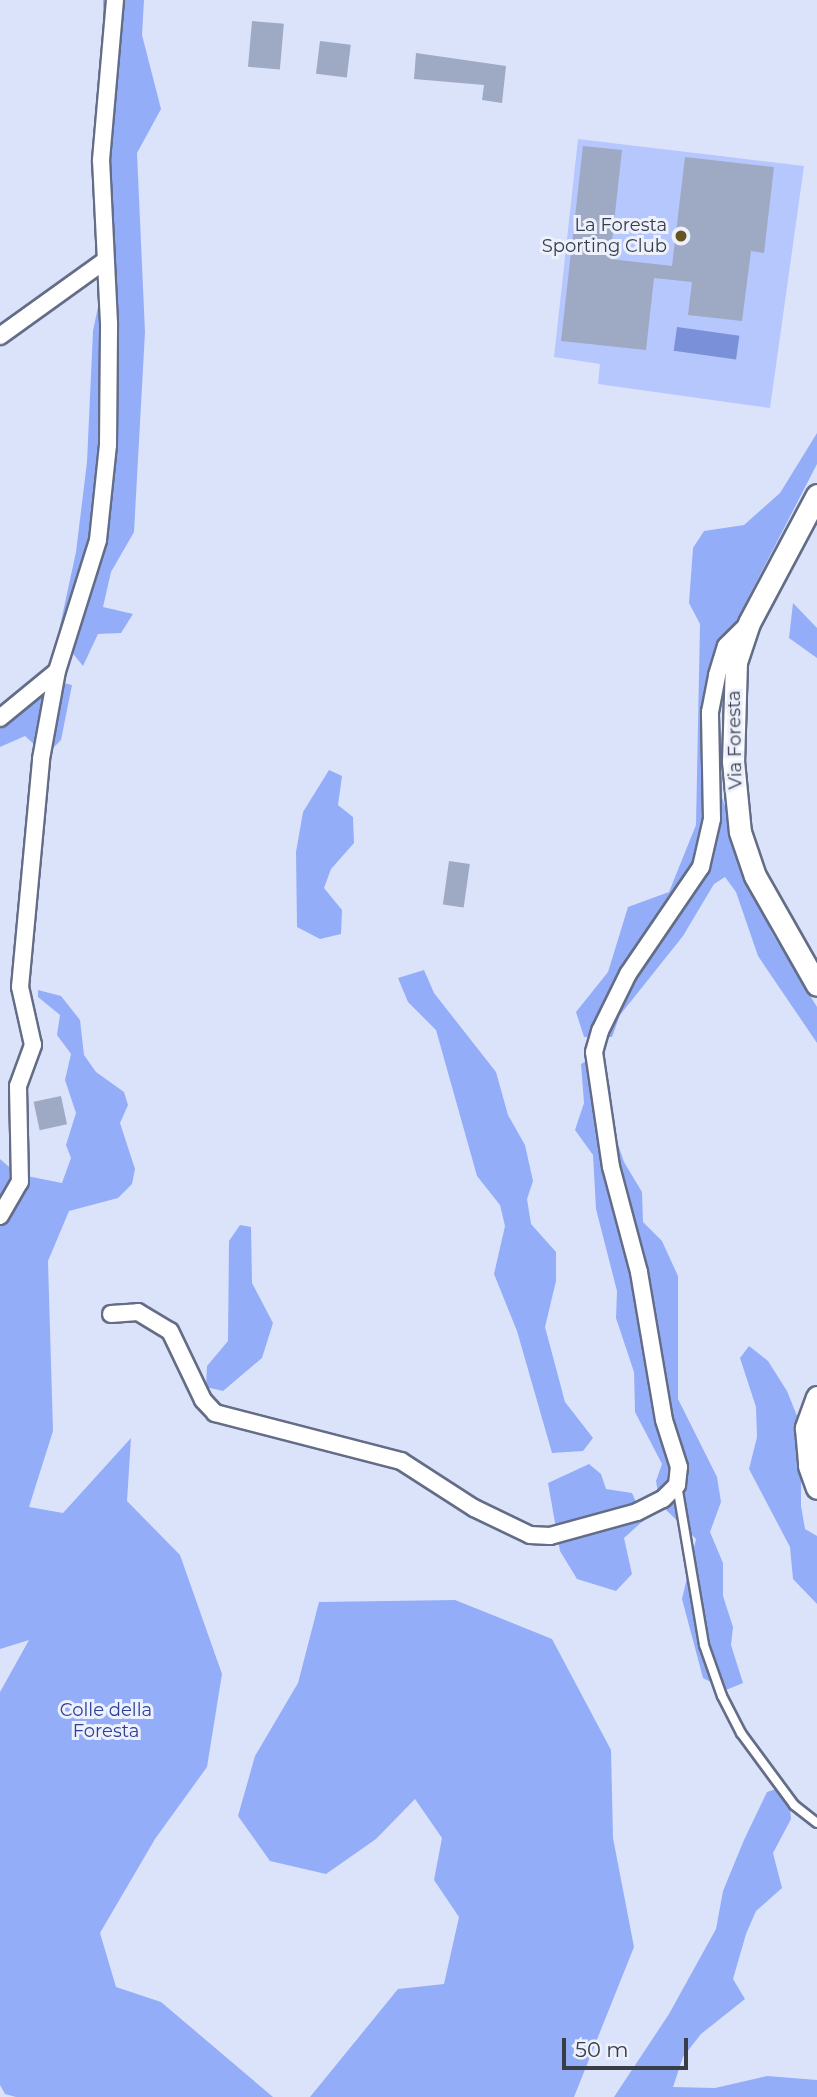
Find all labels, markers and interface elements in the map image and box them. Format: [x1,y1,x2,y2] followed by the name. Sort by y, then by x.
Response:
[542,215,667,258] place label: La Foresta Sporting Club
[673,228,689,244] marker: La Foresta Sporting Club
[723,690,747,790] street label: Via Foresta
[60,1700,152,1742] park label: Colle della Foresta
[565,2024,691,2068] scale bar
[575,2037,629,2062] text: 50 m

